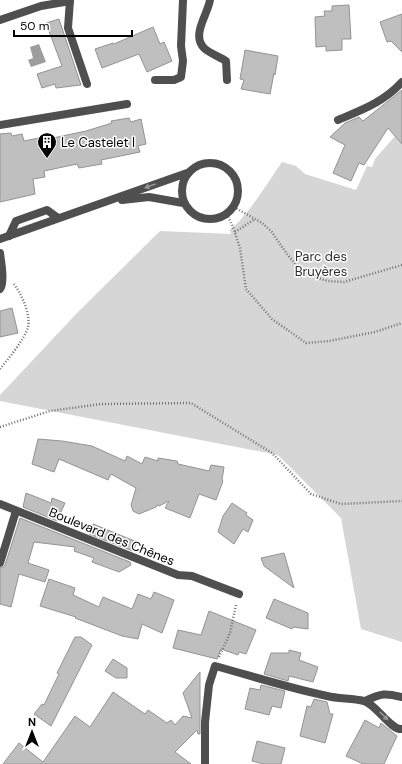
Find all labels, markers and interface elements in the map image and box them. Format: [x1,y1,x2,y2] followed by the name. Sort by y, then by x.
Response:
[14,12,132,38] scale bar
[20,18,49,34] text: 50 m
[36,131,58,159] building icon: Le Castelet I
[61,134,135,151] place label: Le Castelet I
[144,183,156,189] one-way arrow
[295,248,347,280] park label: Parc des Bruyères
[47,504,177,569] street label: Boulevard des Chênes
[379,711,388,720] one-way arrow
[12,712,52,752] north arrow
[28,715,36,729] text: N

